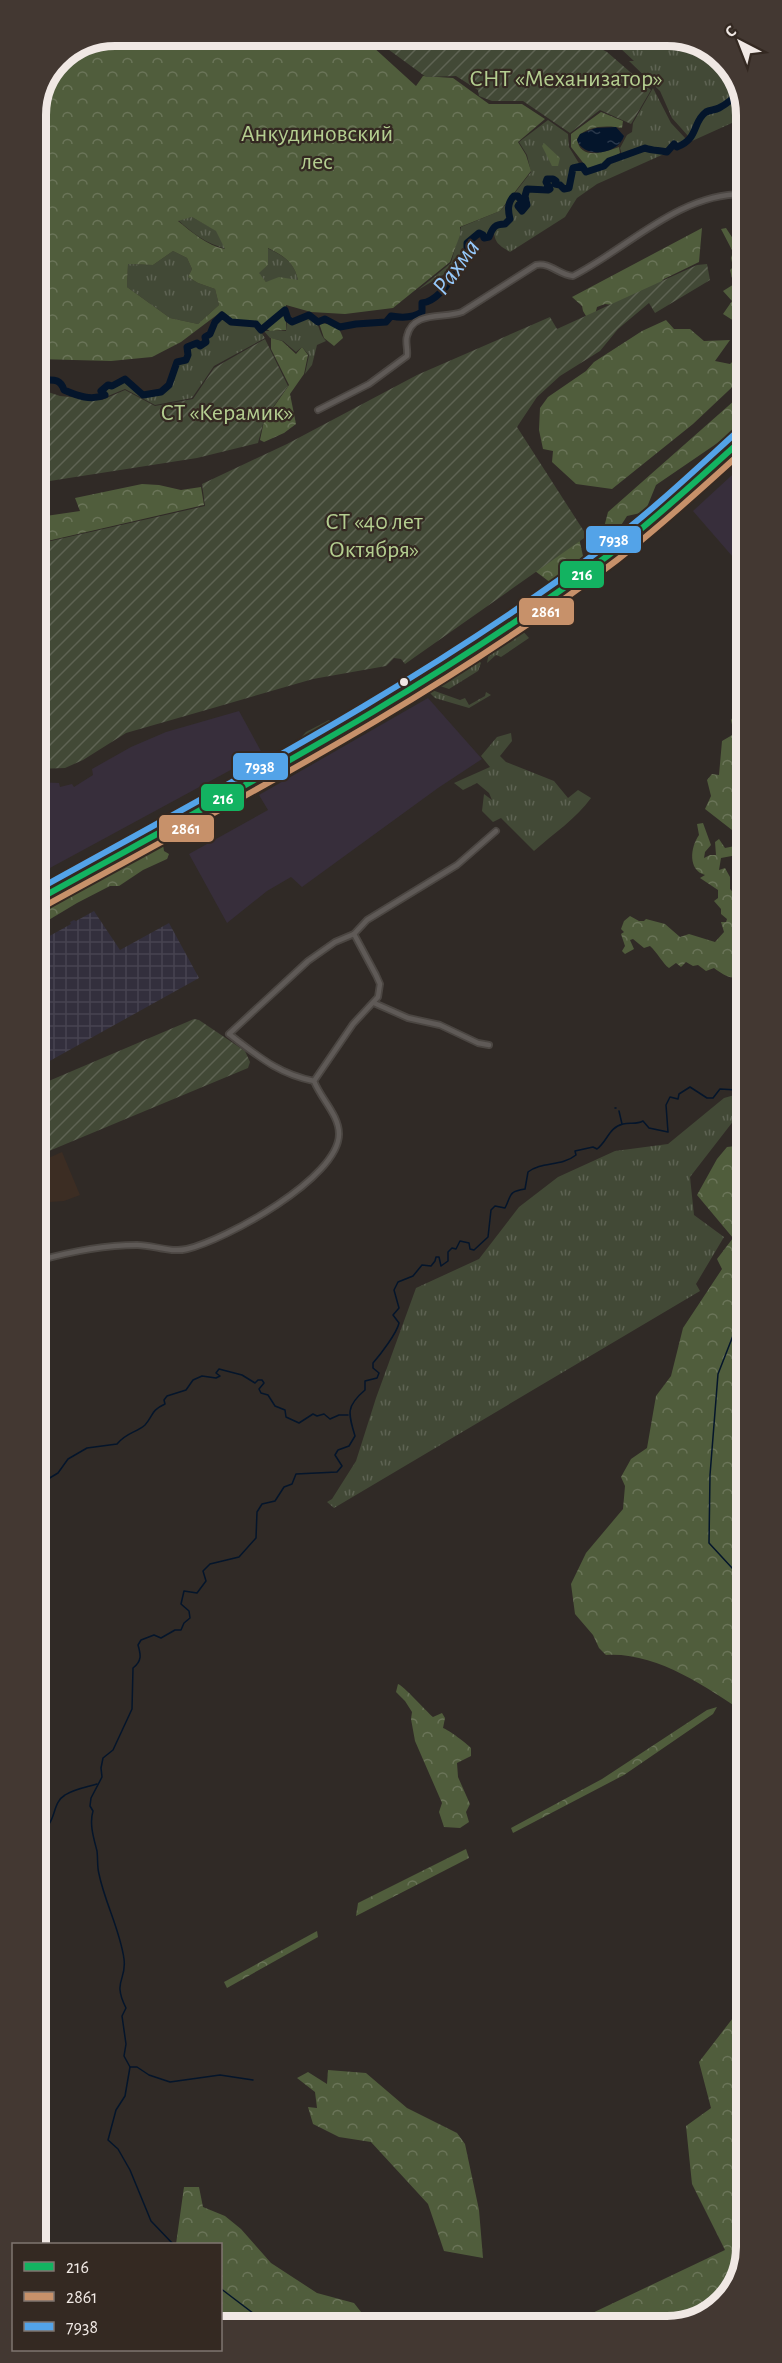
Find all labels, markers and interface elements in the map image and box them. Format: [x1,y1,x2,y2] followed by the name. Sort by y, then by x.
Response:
[710,12,770,72] north arrow
[722,23,739,41] text: С
[469,67,663,91] park label: СНТ «Механизатор»
[241,122,393,174] park label: Анкудиновский лес
[427,235,485,299] water label: Рахма
[160,401,294,425] park label: СТ «Керамик»
[325,510,423,562] park label: СТ «40 лет Октября»
[585,525,642,554] line badge: 7938
[599,532,629,548] text: 7938
[559,560,605,589] line badge: 216
[571,567,593,583] text: 216
[518,597,575,626] line badge: 2861
[532,604,560,620] text: 2861
[398,676,410,688] unlabelled marker
[232,752,289,781] line badge: 7938
[245,759,275,775] text: 7938
[200,783,245,812] line badge: 216
[212,791,234,807] text: 216
[158,814,215,843] line badge: 2861
[172,821,200,837] text: 2861
[12,2243,222,2351] legend
[66,2259,89,2277] text: 216
[66,2289,97,2307] text: 2861
[66,2319,98,2337] text: 7938

